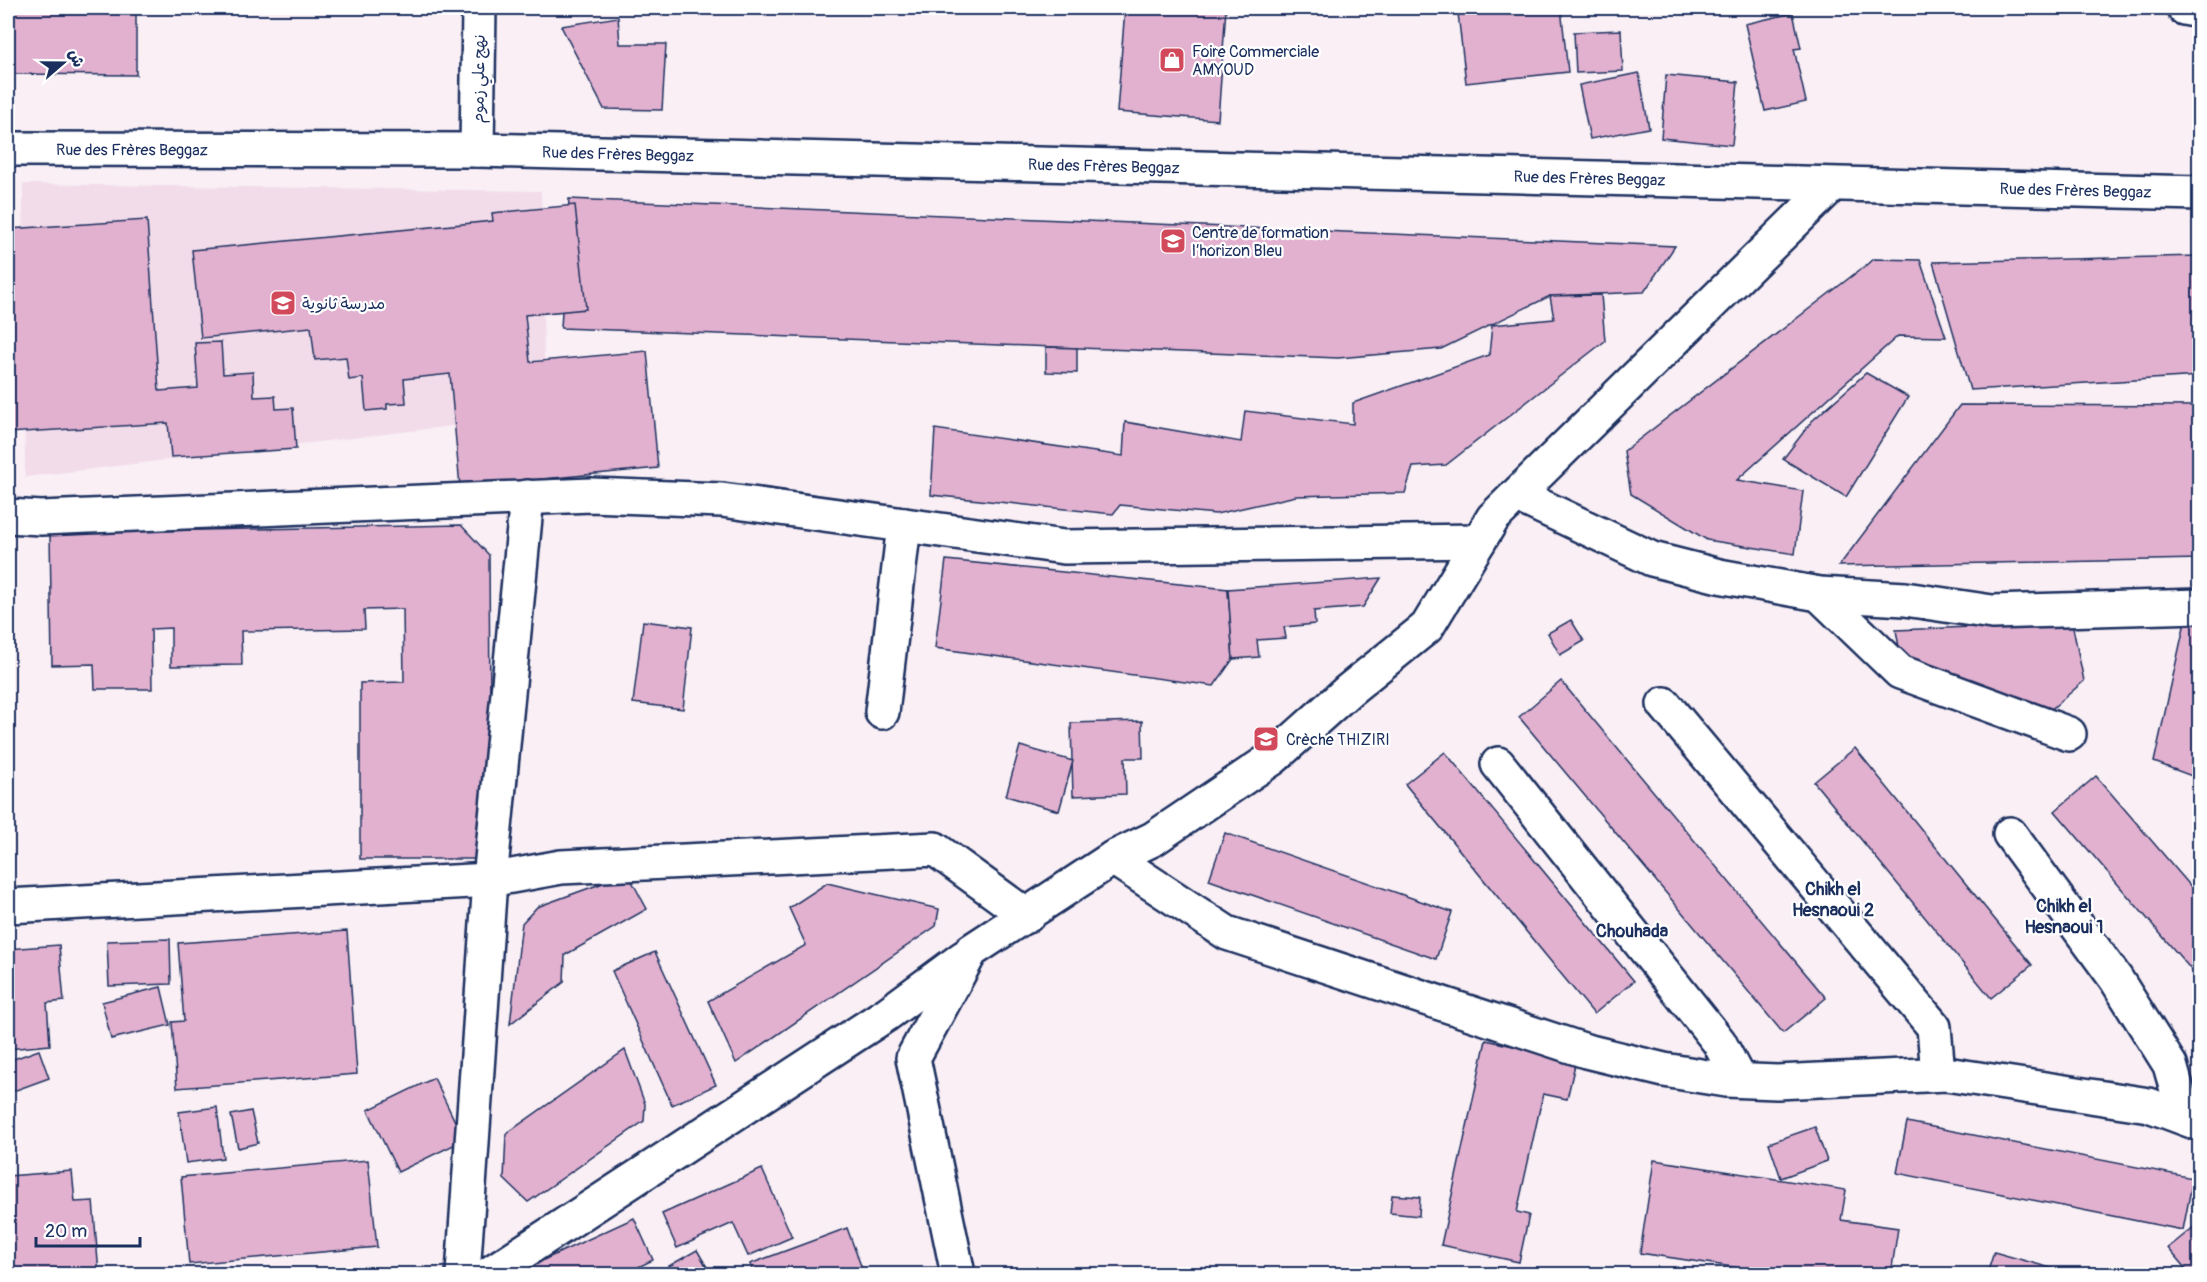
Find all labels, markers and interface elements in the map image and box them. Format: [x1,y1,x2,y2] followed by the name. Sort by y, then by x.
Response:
[33,33,93,93] north arrow
[468,34,494,124] street label: نهج علي زموم
[1192,42,1319,80] place label: Foire Commerciale AMYOUD
[1157,45,1187,75] shop icon: Foire Commerciale AMYOUD
[64,47,89,70] text: ش
[56,140,208,160] street label: Rue des Frères Beggaz
[542,143,694,166] street label: Rue des Frères Beggaz
[1028,155,1180,179] street label: Rue des Frères Beggaz
[1513,167,1666,191] street label: Rue des Frères Beggaz
[1999,179,2152,203] street label: Rue des Frères Beggaz
[1192,223,1329,261] place label: Centre de formation l’horizon Bleu
[1158,226,1188,256] school or university icon: Centre de formation l’horizon Bleu
[268,288,298,318] school or university icon: مدرسة ثانوية
[302,294,385,314] place label: مدرسة ثانوية
[1251,724,1281,754] school or university icon: Crèche THIZIRI
[1286,730,1390,750] place label: Crèche THIZIRI
[1792,878,1874,922] district label: Chikh el Hesnaoui 2
[2024,895,2104,939] district label: Chikh el Hesnaoui 1
[1596,920,1669,943] district label: Chouhada
[36,1210,140,1248] scale bar
[45,1220,87,1243] text: 20 m

